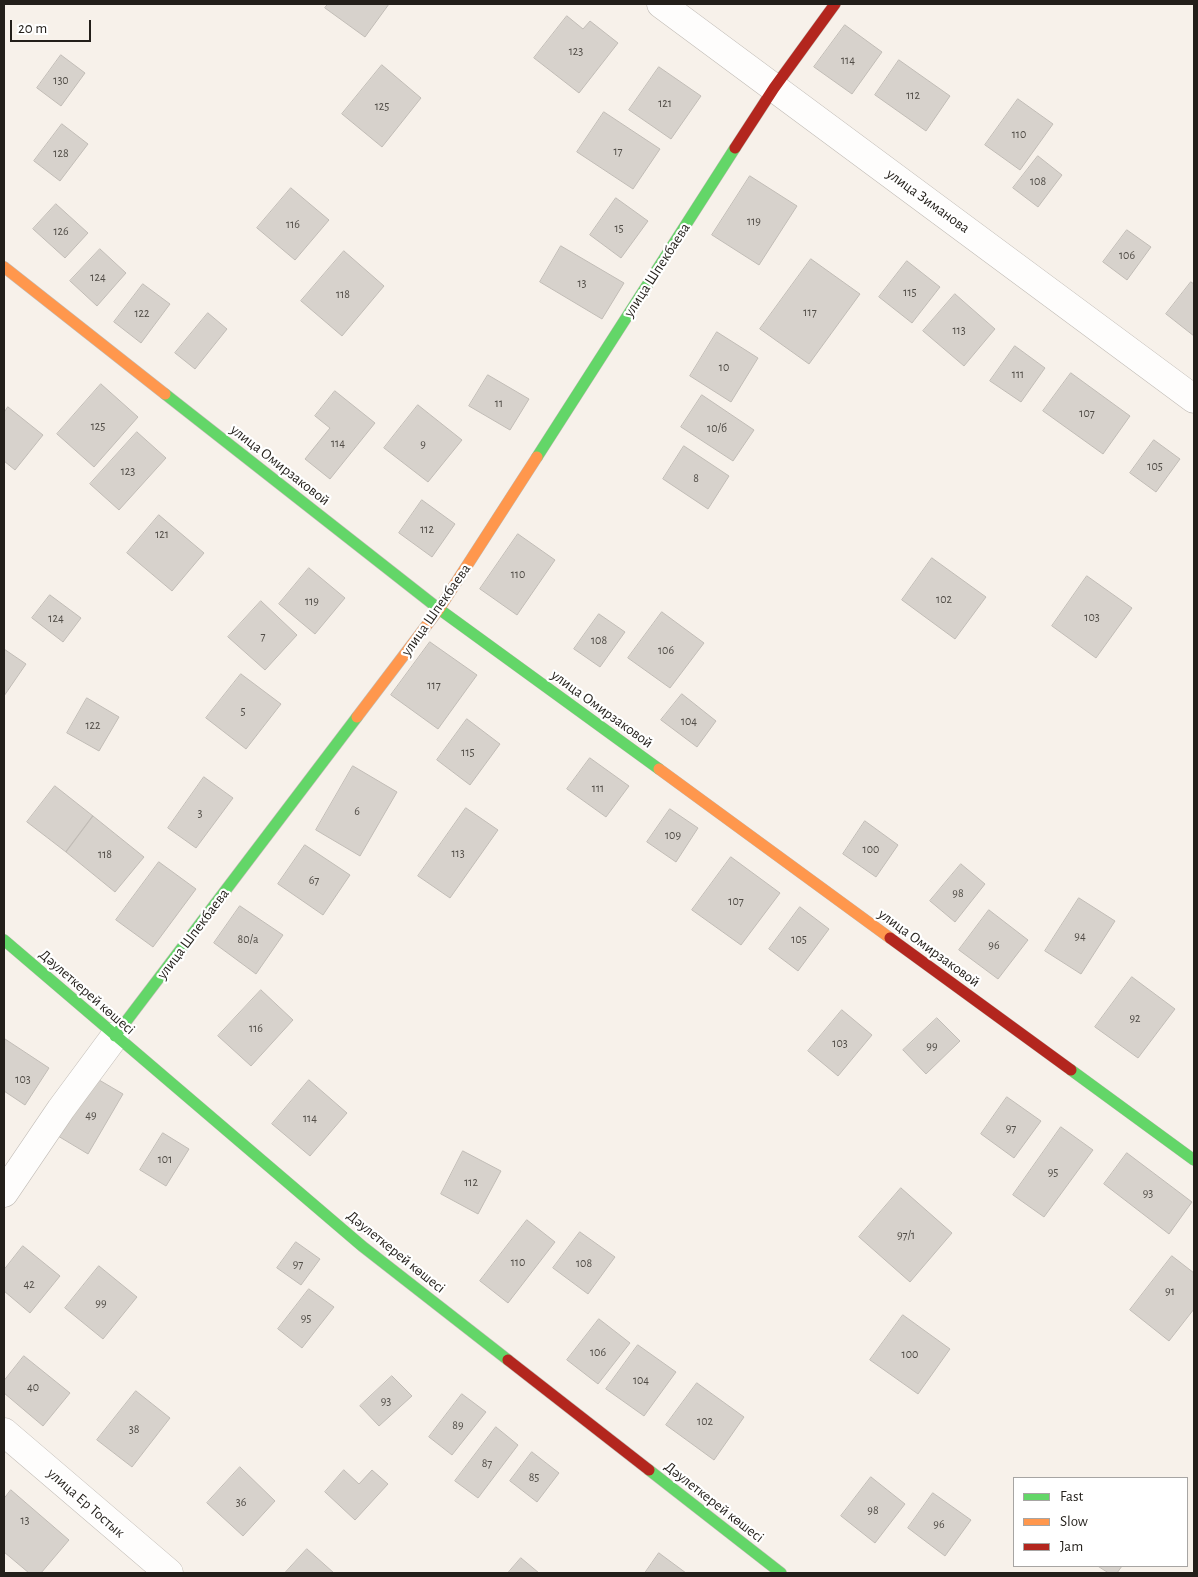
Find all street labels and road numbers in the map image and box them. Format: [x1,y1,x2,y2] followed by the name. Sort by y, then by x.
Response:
[883,165,973,237] street label: улица Зиманова
[620,220,694,320] street label: улица Шпекбаева
[227,421,333,509] street label: улица Омирзаковой
[397,560,475,660] street label: улица Шпекбаева
[548,666,656,752] street label: улица Омирзаковой
[153,885,233,983] street label: улица Шпекбаева
[875,905,983,991] street label: улица Омирзаковой
[35,945,139,1039] street label: Дәулеткерей көшесі
[343,1207,449,1297] street label: Дәулеткерей көшесі
[661,1458,767,1546] street label: Дәулеткерей көшесі
[44,1464,128,1542] street label: улица Ер Тостык

